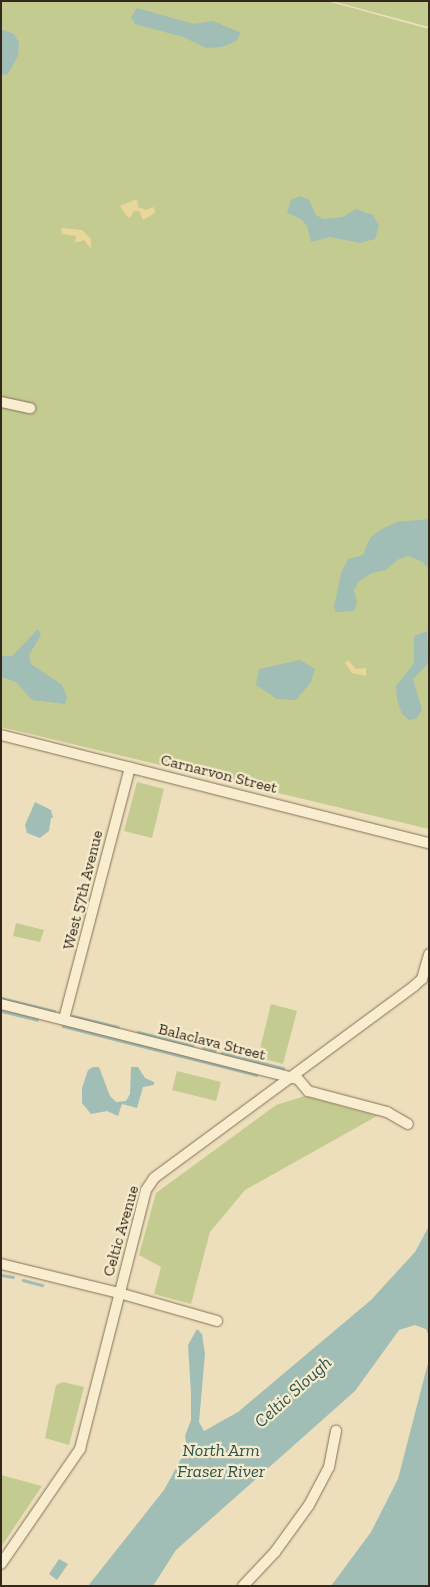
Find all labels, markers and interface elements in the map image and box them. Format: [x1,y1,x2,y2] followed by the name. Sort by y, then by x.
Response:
[159,750,279,798] street label: Carnarvon Street
[59,828,107,952] street label: West 57th Avenue
[156,1019,268,1065] street label: Balaclava Street
[99,1183,143,1279] street label: Celtic Avenue
[250,1352,336,1432] water label: Celtic Slough
[177,1440,265,1482] water label: North Arm Fraser River

